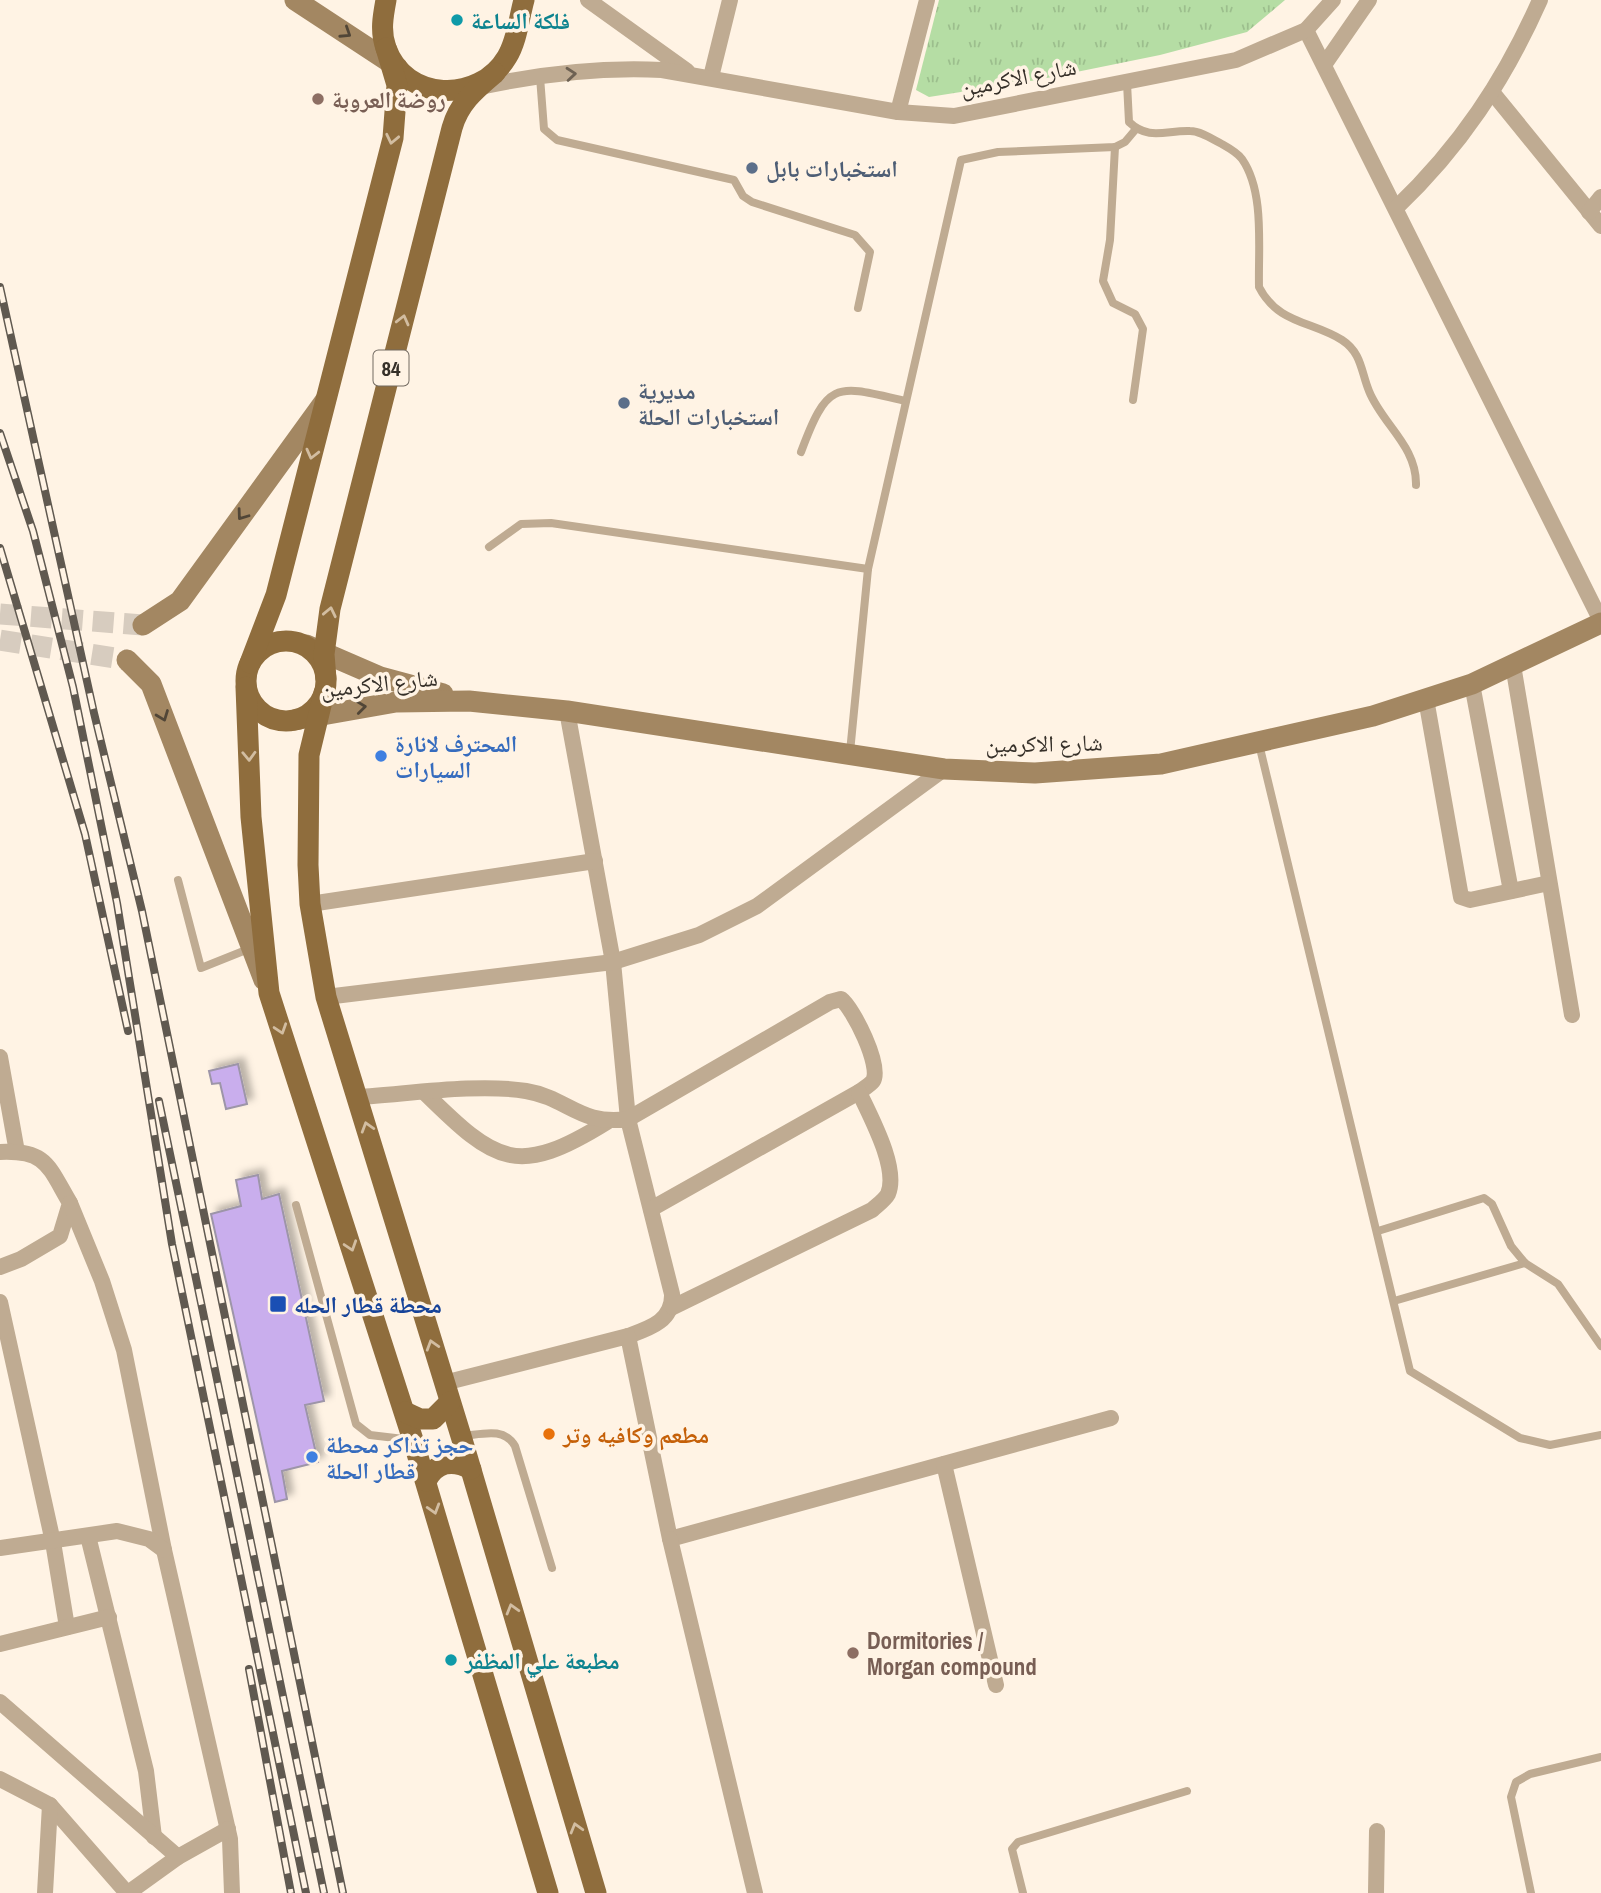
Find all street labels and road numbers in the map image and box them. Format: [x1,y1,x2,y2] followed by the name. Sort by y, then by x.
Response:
[957,51,1079,103] street label: شارع الاكرمين
[374,350,408,386] road number: 84
[319,661,439,705] street label: شارع الاكرمين
[985,726,1103,760] street label: شارع الاكرمين

